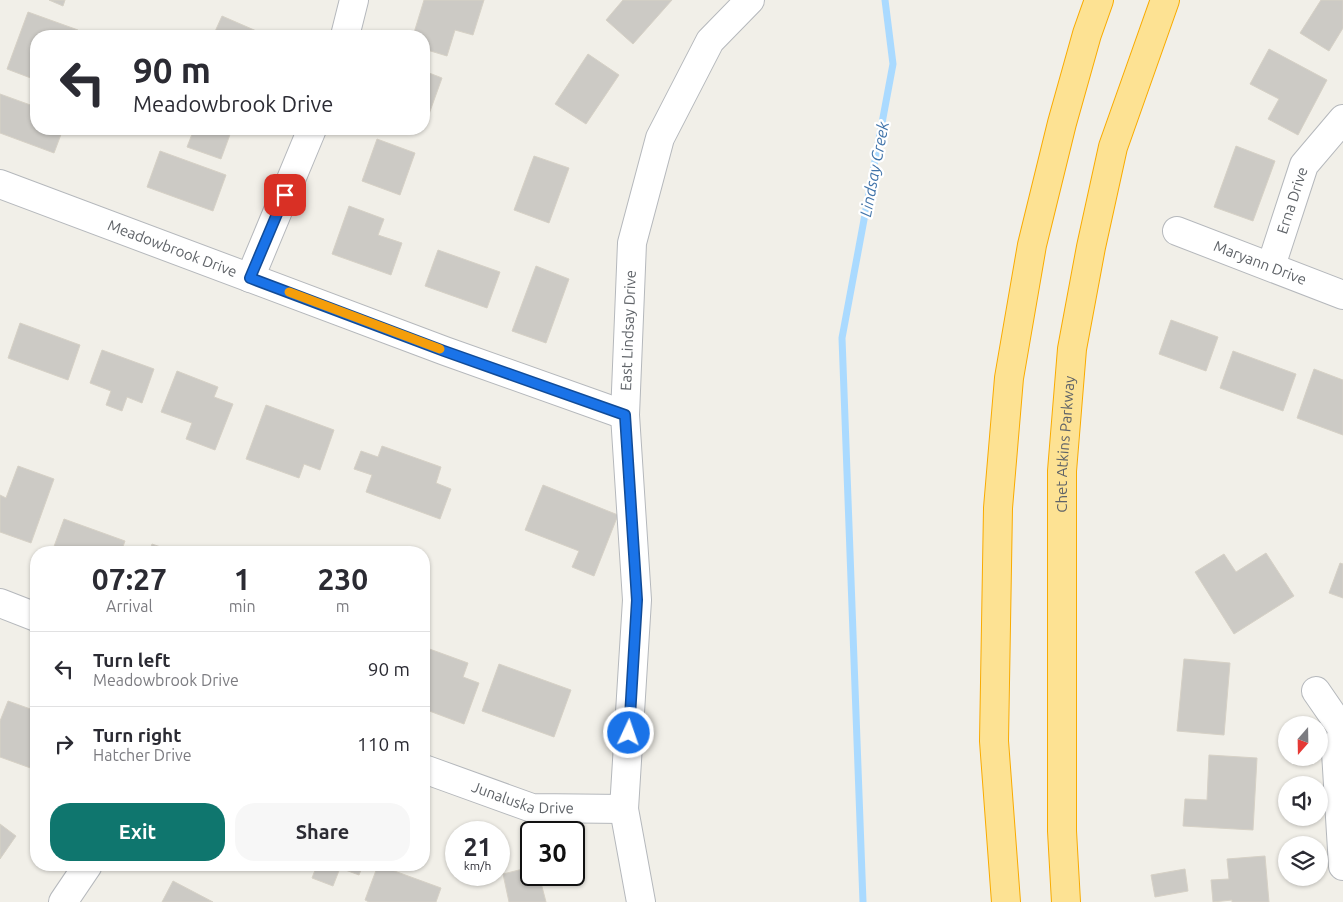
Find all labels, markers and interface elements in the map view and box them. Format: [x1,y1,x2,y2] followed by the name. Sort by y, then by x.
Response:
[50,50,115,115] icon: left
[133,50,211,90] text: 90 m
[133,91,333,116] text: Meadowbrook Drive
[856,119,892,218] water label: Lindsay Creek
[1273,165,1311,236] street label: Erna Drive
[264,174,306,216] pin
[271,181,299,209] icon: arrive
[105,216,239,280] street label: Meadowbrook Drive
[1212,237,1309,288] street label: Maryann Drive
[617,270,639,391] street label: East Lindsay Drive
[1053,375,1078,513] street label: Chet Atkins Parkway
[92,562,167,596] text: 07:27
[234,562,251,596] text: 1
[317,562,368,596] text: 230
[106,597,153,615] text: Arrival
[229,597,256,615] text: min
[336,597,350,615] text: m
[93,649,171,671] text: Turn left
[50,655,78,683] icon: left
[368,658,410,680] text: 90 m
[93,671,239,689] text: Meadowbrook Drive
[602,706,654,758] position arrow
[1278,716,1328,766] north arrow
[1278,716,1328,886] map controls
[93,724,181,746] text: Turn right
[50,730,78,758] icon: right
[357,733,410,755] text: 110 m
[93,746,192,764] text: Hatcher Drive
[1278,776,1328,826] button: sound
[469,778,574,817] street label: Junaluska Drive
[50,803,225,861] button: Exit
[235,803,410,861] button: Share
[520,821,585,886] speed limit sign: 30
[463,833,492,861] text: 21
[1278,836,1328,886] button: layers
[464,859,491,872] text: km/h

